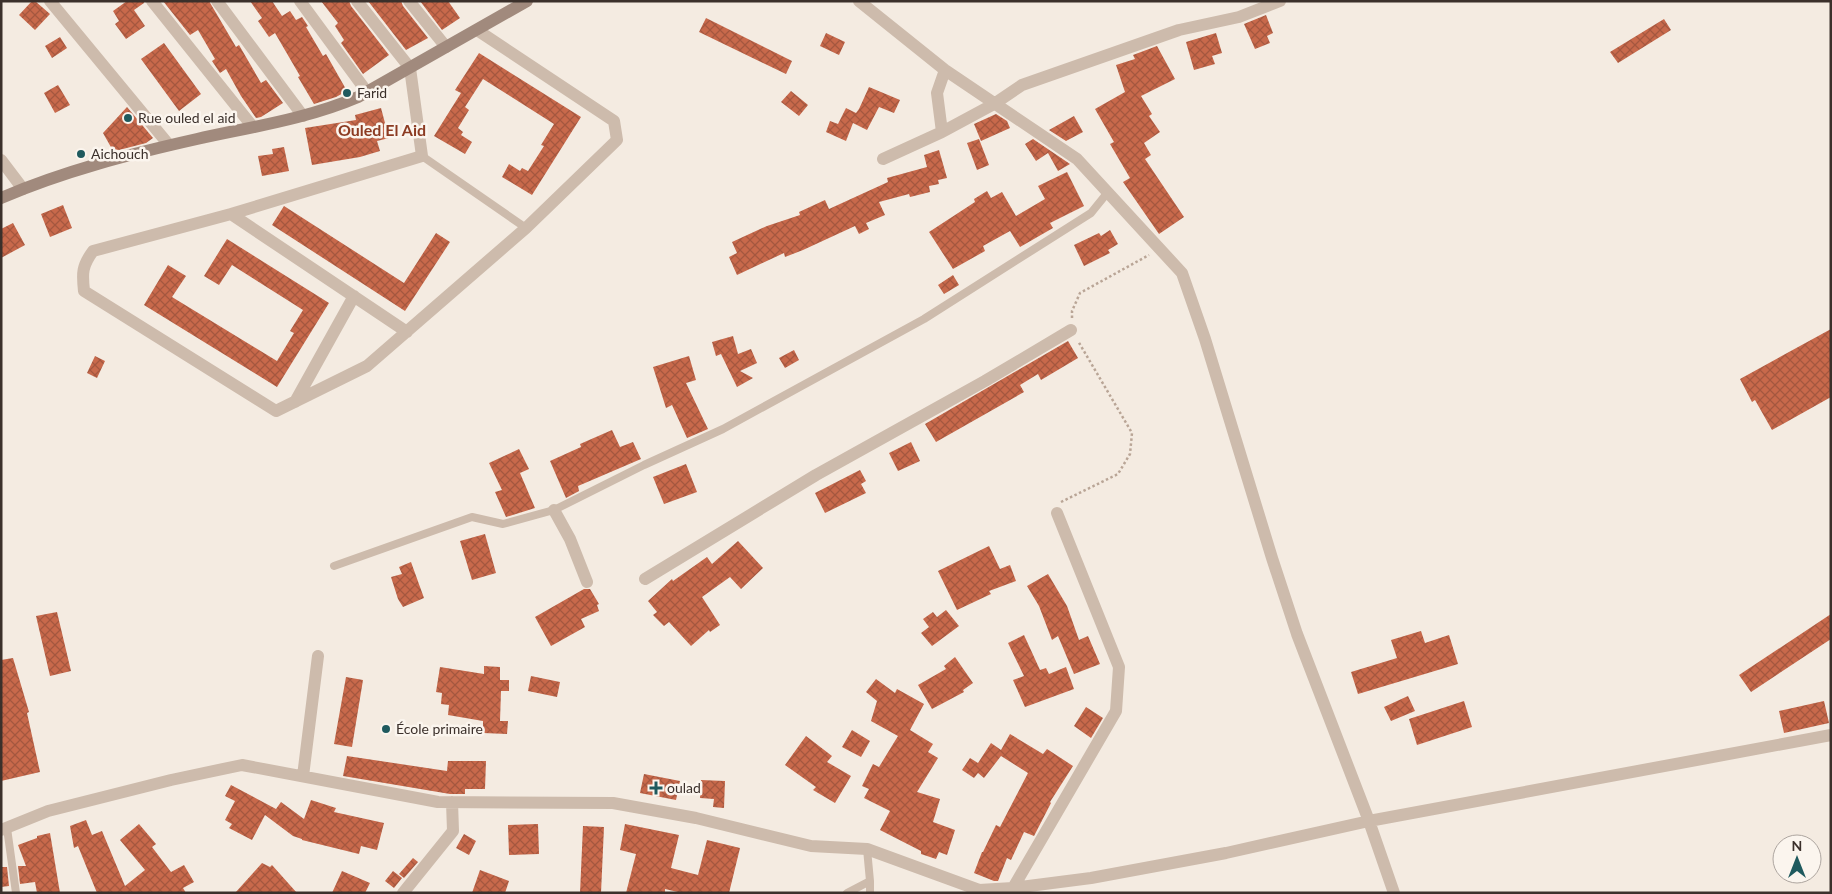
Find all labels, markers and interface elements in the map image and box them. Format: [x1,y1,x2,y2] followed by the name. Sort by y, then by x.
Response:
[357,84,387,101] place label: Farid
[341,87,353,99] marker: Farid
[138,109,236,126] place label: Rue ouled el aid
[122,112,134,124] marker: Rue ouled el aid
[338,120,426,139] district label: Ouled El Aid
[91,145,149,162] place label: Aichouch
[75,148,87,160] marker: Aichouch
[396,720,483,737] place label: École primaire
[380,723,392,735] marker: École primaire
[667,779,701,796] place label: oulad
[649,781,663,795] marker: oulad
[1772,834,1822,884] north arrow
[1792,837,1802,854] text: N

